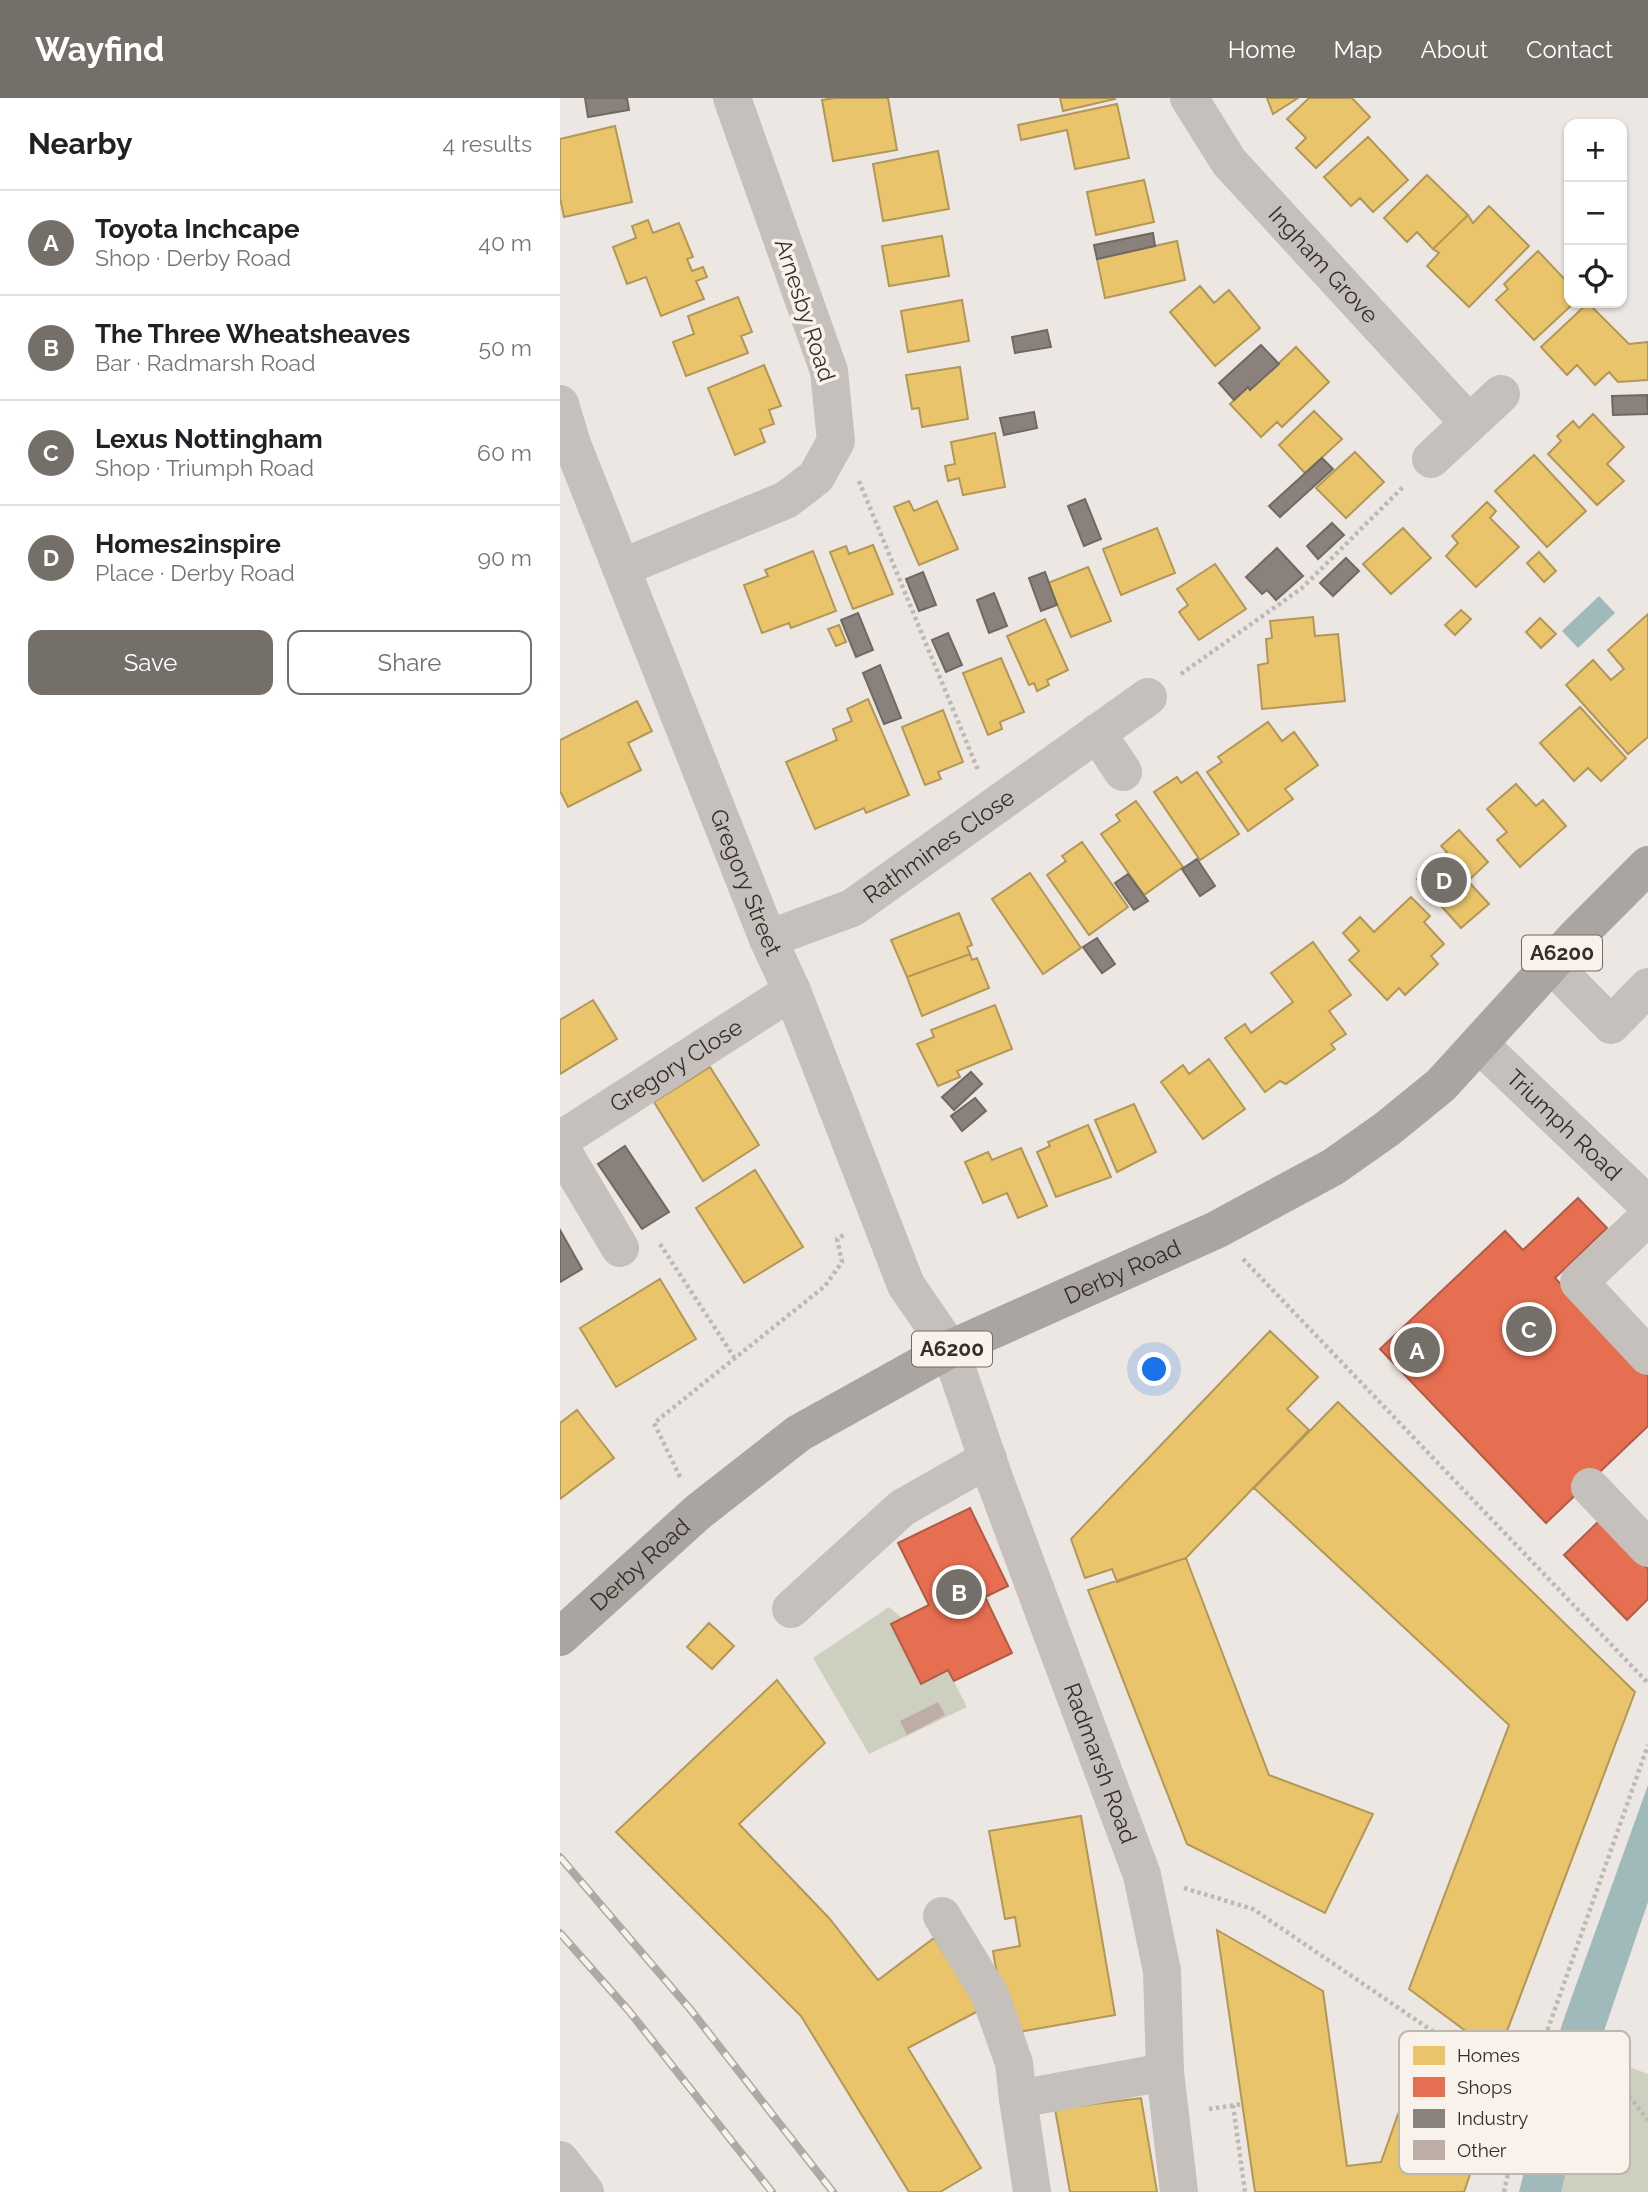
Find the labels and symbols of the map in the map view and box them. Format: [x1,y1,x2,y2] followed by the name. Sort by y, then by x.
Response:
[1263,200,1384,328] street label: Ingham Grove
[770,235,841,385] street label: Arnesby Road
[858,783,1019,909] street label: Rathmines Close
[705,805,788,960] street label: Gregory Street
[1421,854,1467,906] pin: D
[1522,936,1602,970] road number: A6200
[605,1013,747,1117] street label: Gregory Close
[1501,1064,1627,1186] street label: Triumph Road
[1060,1234,1185,1309] street label: Derby Road
[1506,1303,1552,1355] pin: C
[1394,1324,1440,1376] pin: A
[912,1332,992,1366] road number: A6200
[1137,1352,1171,1386] your location
[584,1512,695,1616] street label: Derby Road
[936,1566,982,1618] pin: B
[1059,1679,1143,1847] street label: Radmarsh Road
[1399,2031,1630,2174] legend
[1457,2044,1520,2066] text: Homes
[1457,2076,1512,2098] text: Shops
[1457,2107,1528,2129] text: Industry
[1457,2139,1507,2161] text: Other

